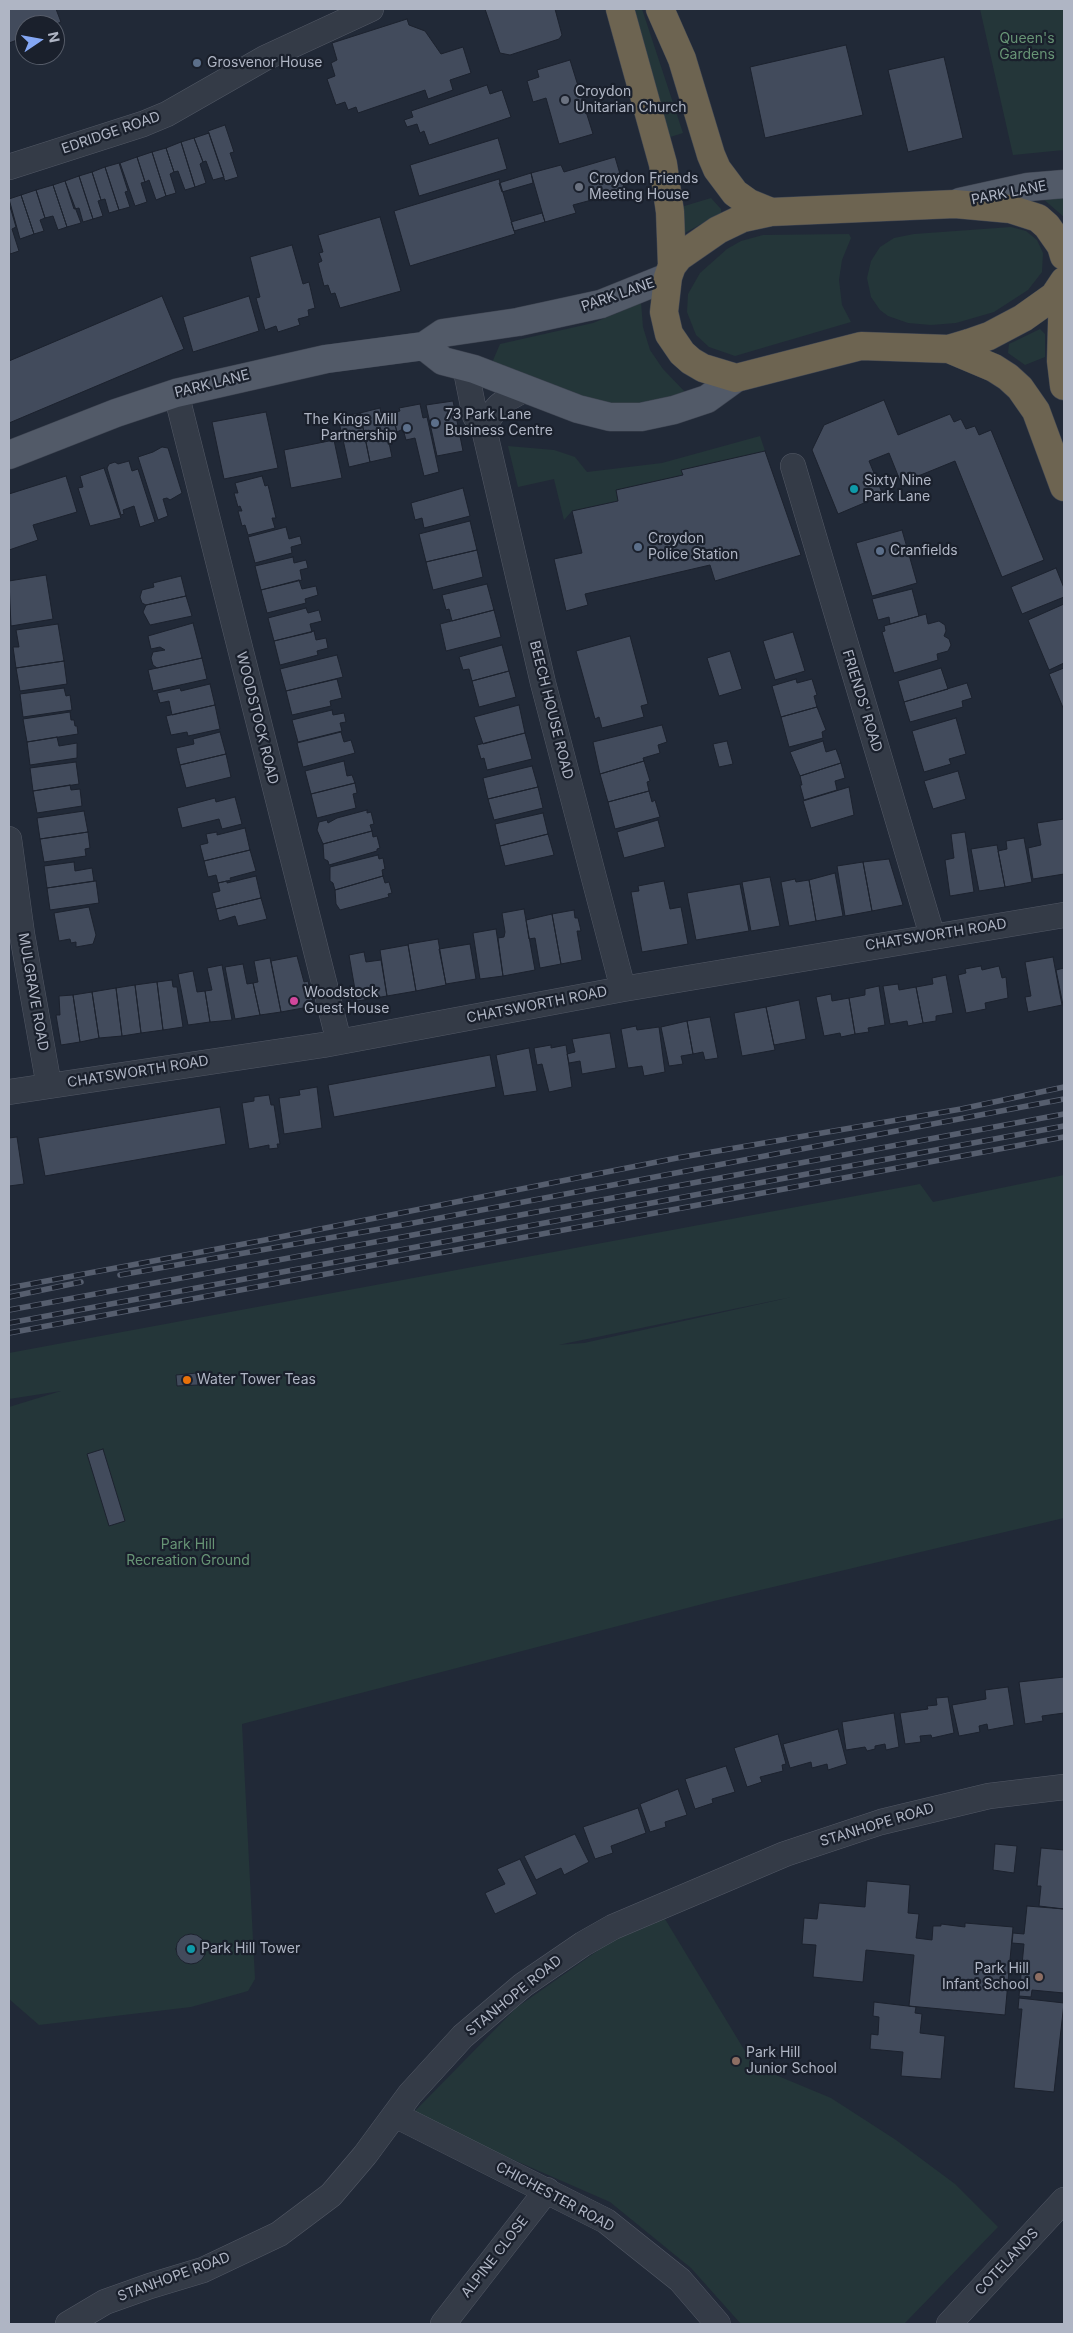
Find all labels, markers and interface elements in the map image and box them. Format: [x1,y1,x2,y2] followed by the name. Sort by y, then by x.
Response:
[15,15,65,65] north arrow
[45,30,64,44] text: N
[999,31,1055,64] park label: Queen's Gardens
[207,55,323,71] place label: Grosvenor House
[191,57,203,69] marker: Grosvenor House
[575,84,687,116] place label: Croydon Unitarian Church
[559,94,571,106] marker: Croydon Unitarian Church
[59,108,163,158] street label: EDRIDGE ROAD
[589,171,698,203] place label: Croydon Friends Meeting House
[970,177,1048,209] street label: PARK LANE
[573,181,585,193] marker: Croydon Friends Meeting House
[579,275,657,315] street label: PARK LANE
[173,367,251,401] street label: PARK LANE
[445,407,553,440] place label: 73 Park Lane Business Centre
[304,412,397,444] place label: The Kings Mill Partnership
[429,417,441,429] marker: 73 Park Lane Business Centre
[401,422,413,434] marker: The Kings Mill Partnership
[864,473,931,506] place label: Sixty Nine Park Lane
[848,483,860,495] marker: Sixty Nine Park Lane
[648,531,738,564] place label: Croydon Police Station
[632,541,644,553] marker: Croydon Police Station
[890,543,958,559] place label: Cranfields
[874,545,886,557] marker: Cranfields
[526,639,576,781] street label: BEECH HOUSE ROAD
[838,648,886,754] street label: FRIENDS' ROAD
[232,650,282,786] street label: WOODSTOCK ROAD
[864,916,1008,954] street label: CHATSWORTH ROAD
[14,932,52,1052] street label: MULGRAVE ROAD
[465,983,609,1027] street label: CHATSWORTH ROAD
[304,985,389,1018] place label: Woodstock Guest House
[288,995,300,1007] marker: Woodstock Guest House
[66,1053,210,1091] street label: CHATSWORTH ROAD
[197,1372,316,1388] place label: Water Tower Teas
[181,1374,193,1386] marker: Water Tower Teas
[126,1537,250,1570] park label: Park Hill Recreation Ground
[818,1800,936,1850] street label: STANHOPE ROAD
[201,1941,300,1957] place label: Park Hill Tower
[185,1943,197,1955] marker: Park Hill Tower
[463,1952,565,2040] street label: STANHOPE ROAD
[942,1961,1029,1994] place label: Park Hill Infant School
[1033,1971,1045,1983] marker: Park Hill Infant School
[746,2045,837,2078] place label: Park Hill Junior School
[730,2055,742,2067] marker: Park Hill Junior School
[493,2159,617,2235] street label: CHICHESTER ROAD
[458,2213,532,2301] street label: ALPINE CLOSE
[972,2225,1042,2299] street label: COTELANDS
[115,2249,233,2305] street label: STANHOPE ROAD

